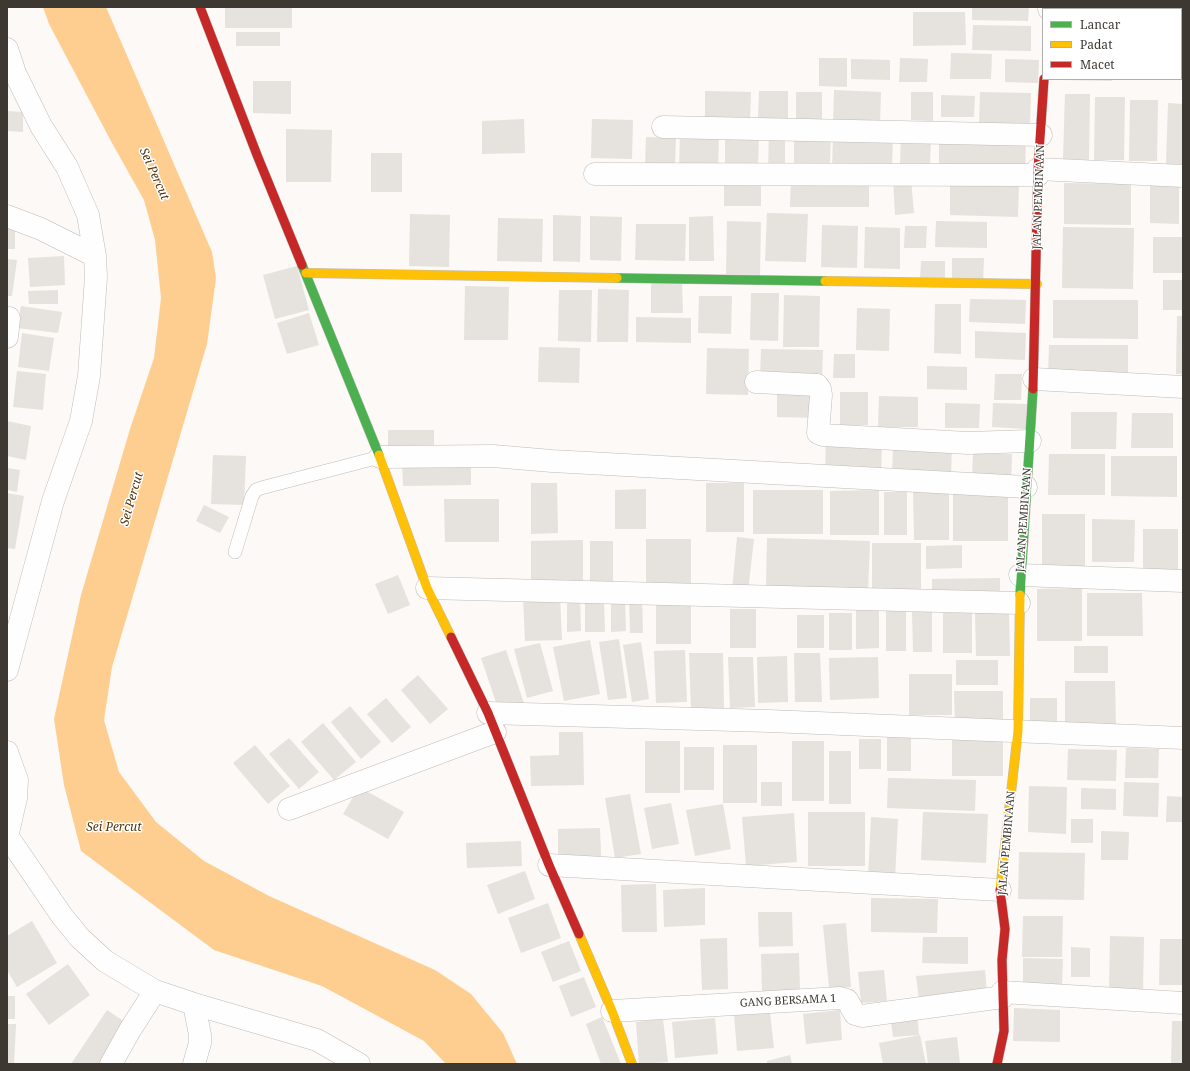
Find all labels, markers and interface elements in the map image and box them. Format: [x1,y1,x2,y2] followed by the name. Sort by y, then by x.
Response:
[1042,8,1182,80] legend
[1080,16,1120,33] text: Lancar
[1080,36,1112,53] text: Padat
[1080,56,1115,73] text: Macet
[1031,144,1047,250] street label: JALAN PEMBINAAN
[136,146,172,202] water label: Sei Percut
[1014,467,1034,573] street label: JALAN PEMBINAAN
[117,470,147,528] water label: Sei Percut
[996,790,1018,896] street label: JALAN PEMBINAAN
[86,821,142,835] water label: Sei Percut
[739,992,837,1010] street label: GANG BERSAMA 1

